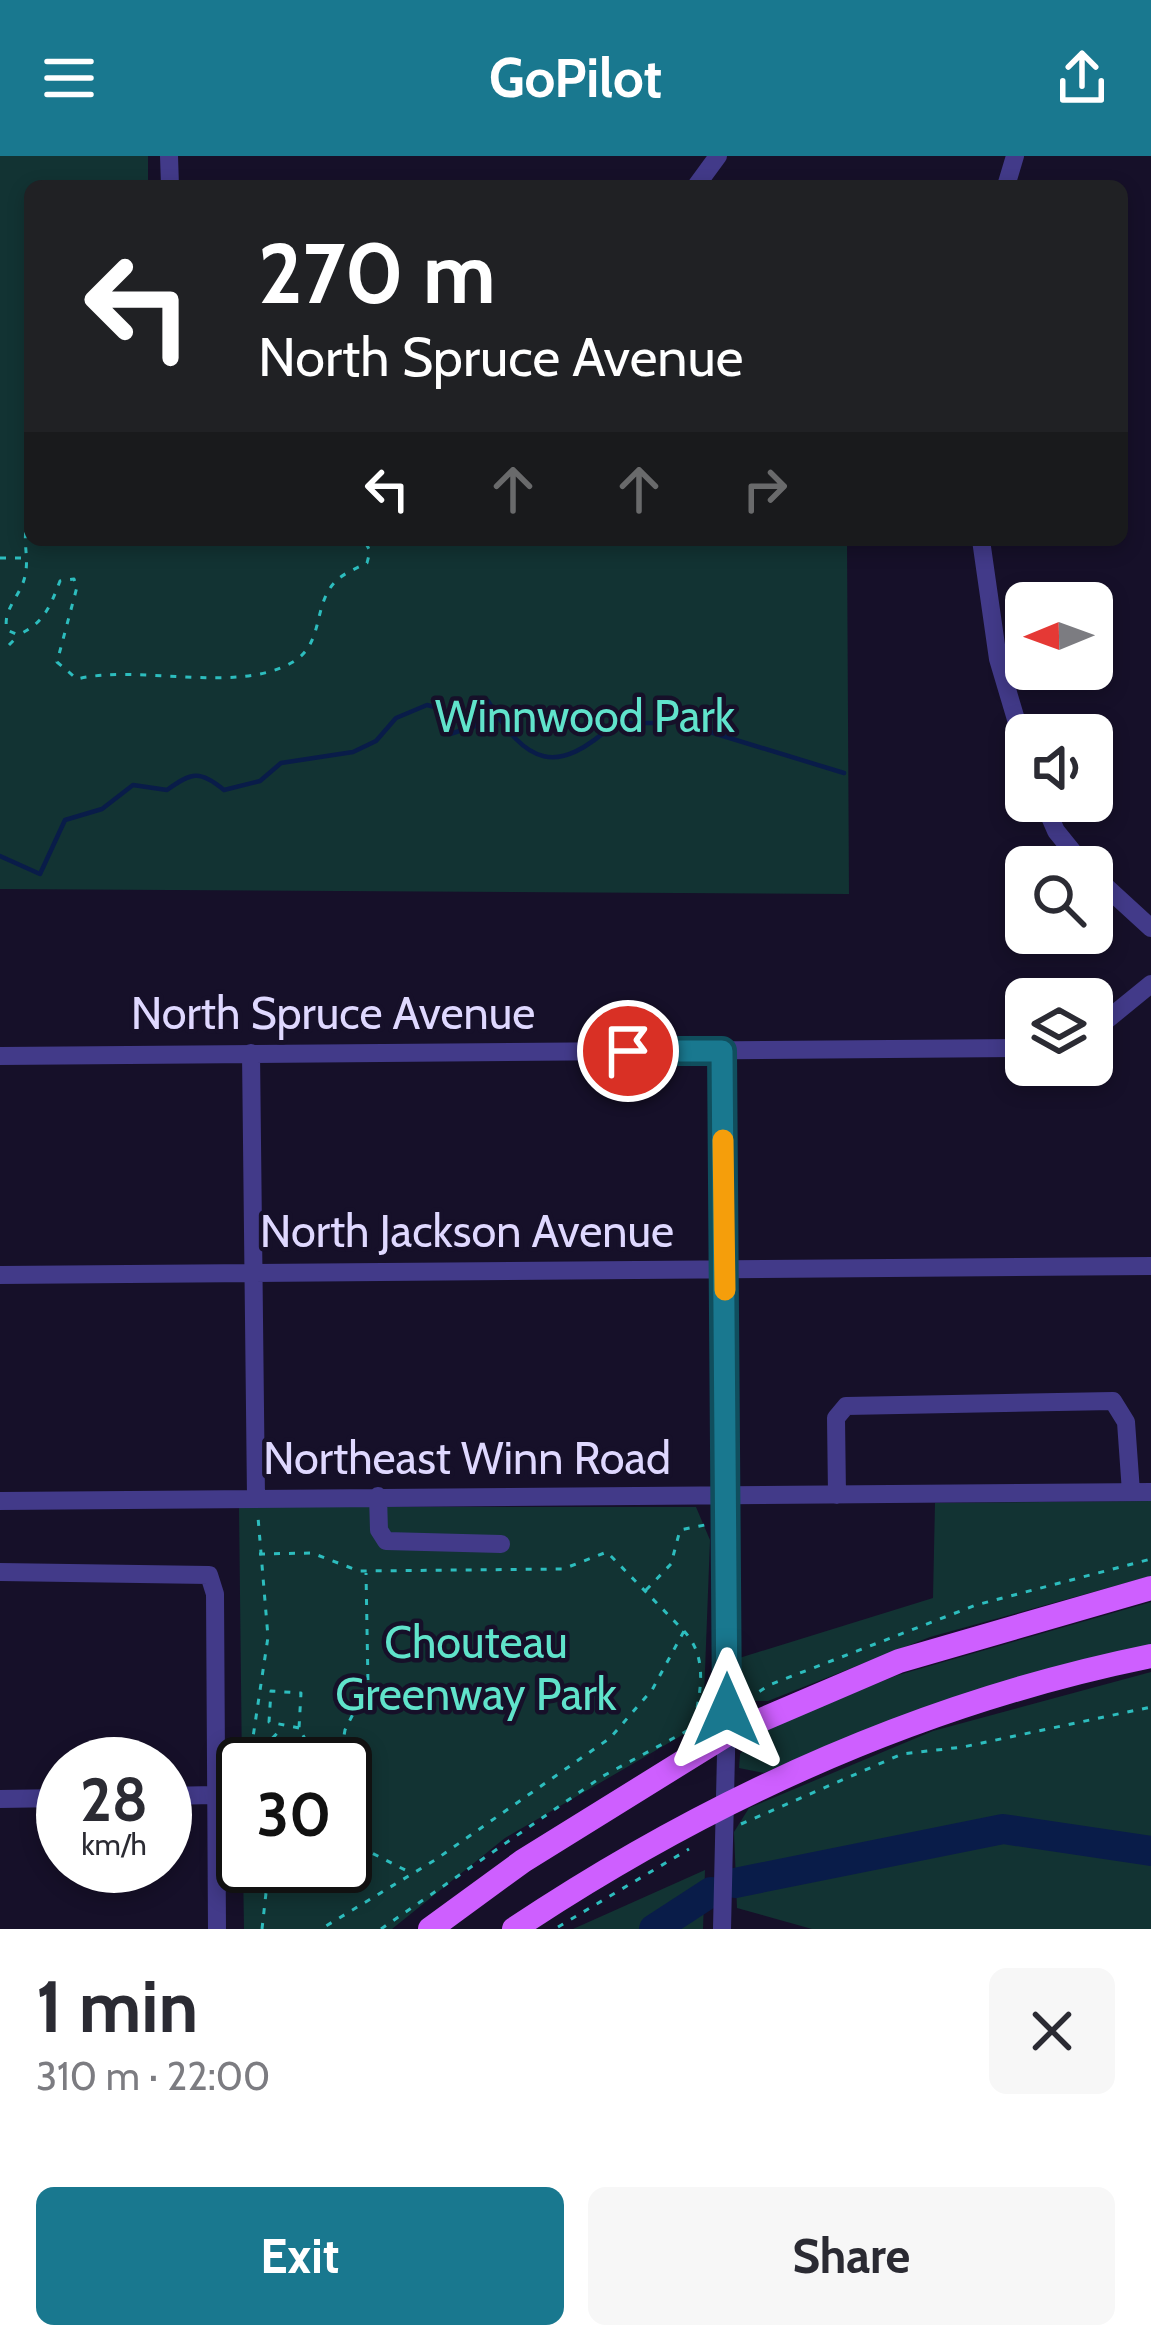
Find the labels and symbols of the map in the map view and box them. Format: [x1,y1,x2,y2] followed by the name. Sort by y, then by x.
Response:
[1005,582,1113,690] north arrow
[435,689,736,743] park label: Winnwood Park
[131,986,535,1040] street label: North Spruce Avenue
[577,1000,679,1102] pin
[260,1204,674,1258] street label: North Jackson Avenue
[263,1431,671,1485] street label: Northeast Winn Road
[335,1615,618,1721] park label: Chouteau Greenway Park
[664,1647,790,1773] position arrow
[216,1737,372,1893] speed limit sign: 30

